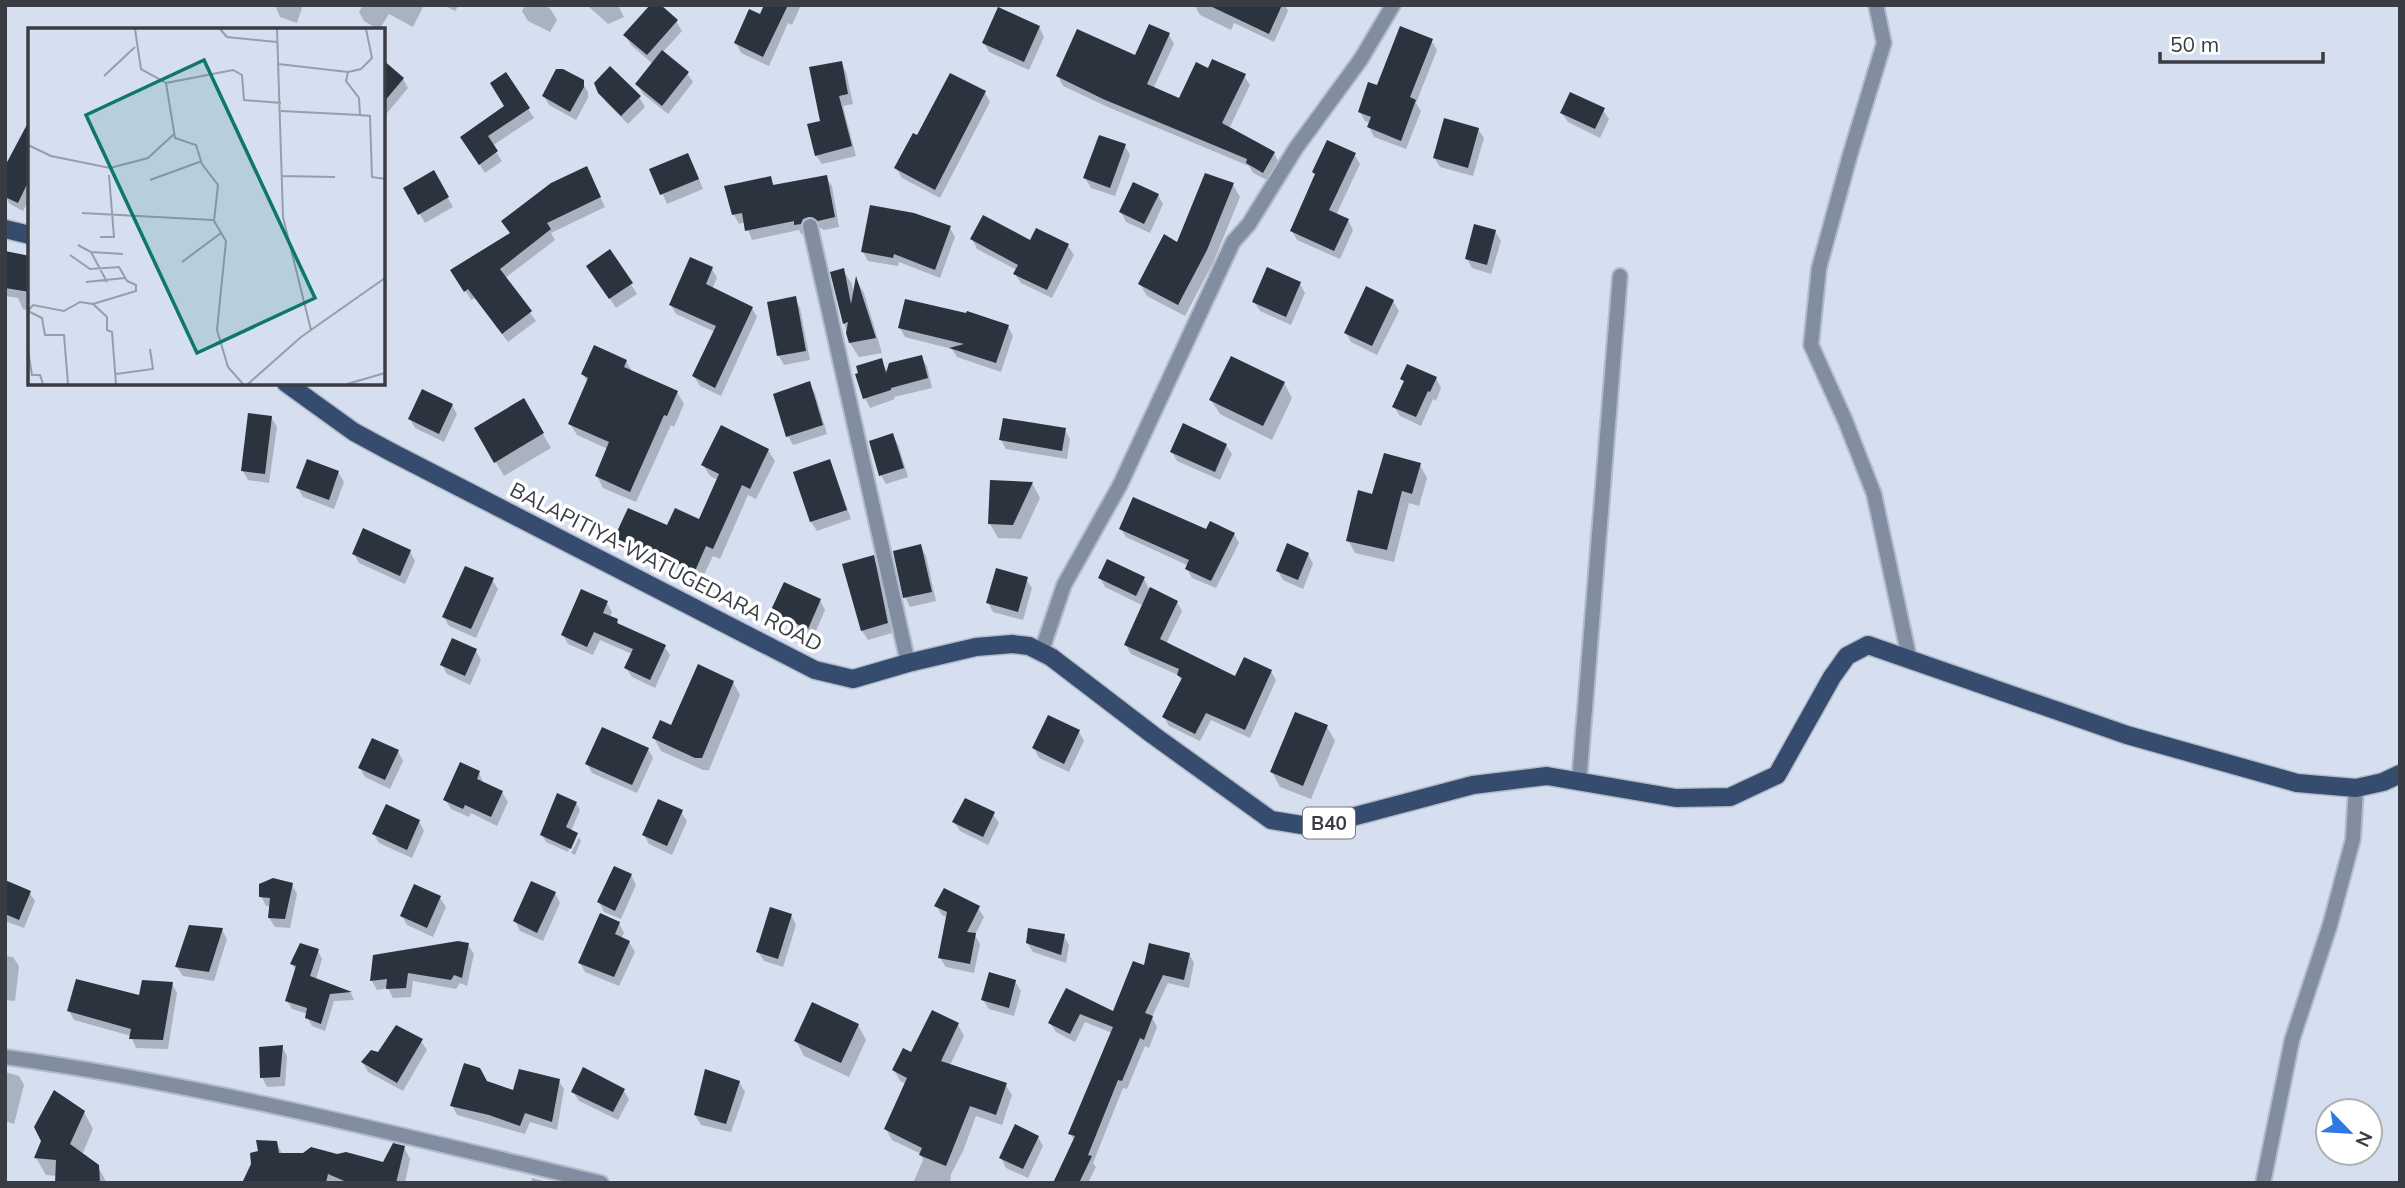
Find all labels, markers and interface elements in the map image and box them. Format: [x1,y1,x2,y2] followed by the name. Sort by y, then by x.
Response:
[2160,21,2323,65] scale bar
[28,28,385,385] inset map
[2170,31,2219,57] text: 50 m
[506,476,827,656] street label: BALAPITIYA-WATUGEDARA ROAD
[1303,808,1355,838] road number: B40
[2314,1097,2384,1167] north arrow
[2350,1128,2378,1151] text: N

